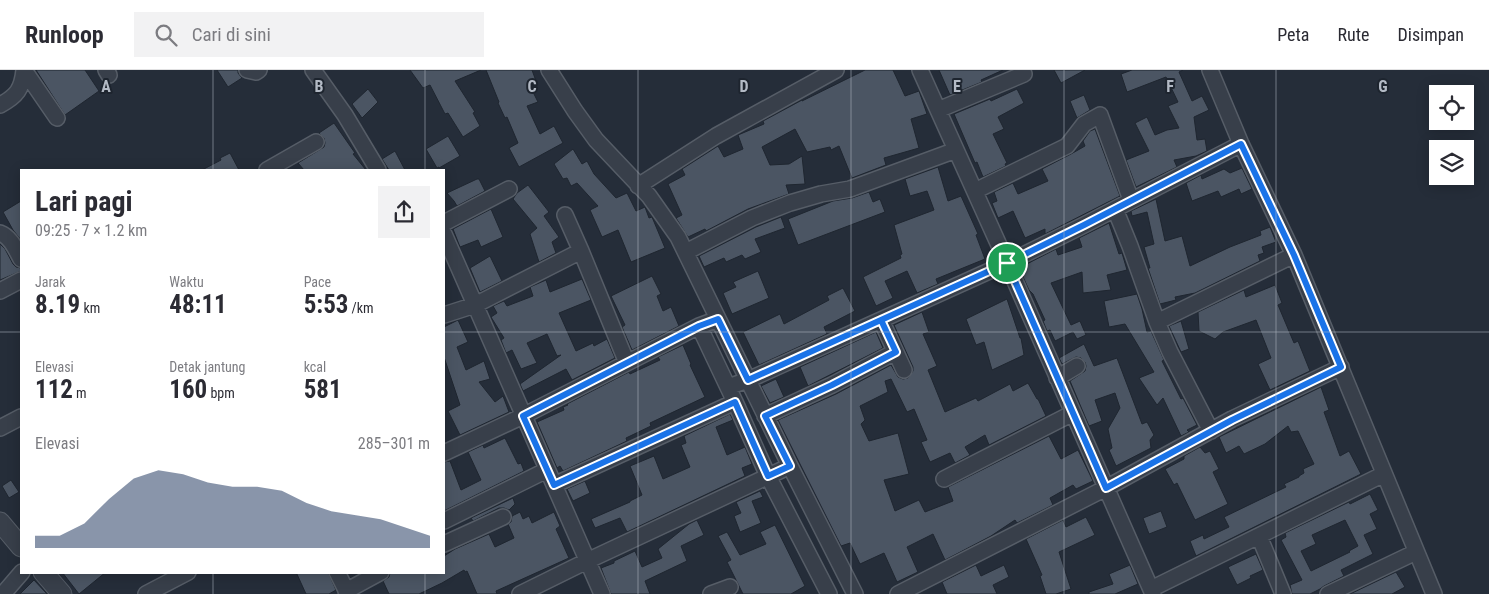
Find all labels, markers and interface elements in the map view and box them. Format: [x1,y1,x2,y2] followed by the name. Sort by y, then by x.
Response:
[134,12,484,57] search box
[25,21,104,49] text: Runloop
[152,21,180,49] icon: search
[192,23,271,46] text: Cari di sini
[1277,24,1309,45] text: Peta
[1337,24,1369,45] text: Rute
[1397,24,1464,45] text: Disimpan
[101,77,111,96] text: A
[315,77,324,96] text: B
[527,77,537,96] text: C
[739,77,749,96] text: D
[953,77,961,96] text: E
[1166,77,1174,96] text: F
[1378,77,1388,96] text: G
[1429,85,1474,185] map controls
[1429,85,1474,130] button: locate
[1429,140,1474,185] button: layers
[35,185,133,218] text: Lari pagi
[378,186,430,238] button: share
[35,221,147,240] text: 09:25 · 7 × 1.2 km
[986,242,1028,284] pin
[993,249,1021,277] icon: arrive
[35,274,65,290] text: Jarak
[169,274,204,290] text: Waktu
[304,274,331,290] text: Pace
[35,290,80,319] text: 8.19
[169,290,227,319] text: 48:11
[304,290,348,319] text: 5:53
[80,300,100,316] text: km
[348,300,374,316] text: /km
[35,359,74,375] text: Elevasi
[169,359,245,375] text: Detak jantung
[304,359,326,375] text: kcal
[35,375,73,404] text: 112
[169,375,207,404] text: 160
[304,375,342,404] text: 581
[73,385,87,401] text: m
[207,385,235,401] text: bpm
[35,434,79,453] text: Elevasi
[358,434,430,453] text: 285–301 m

